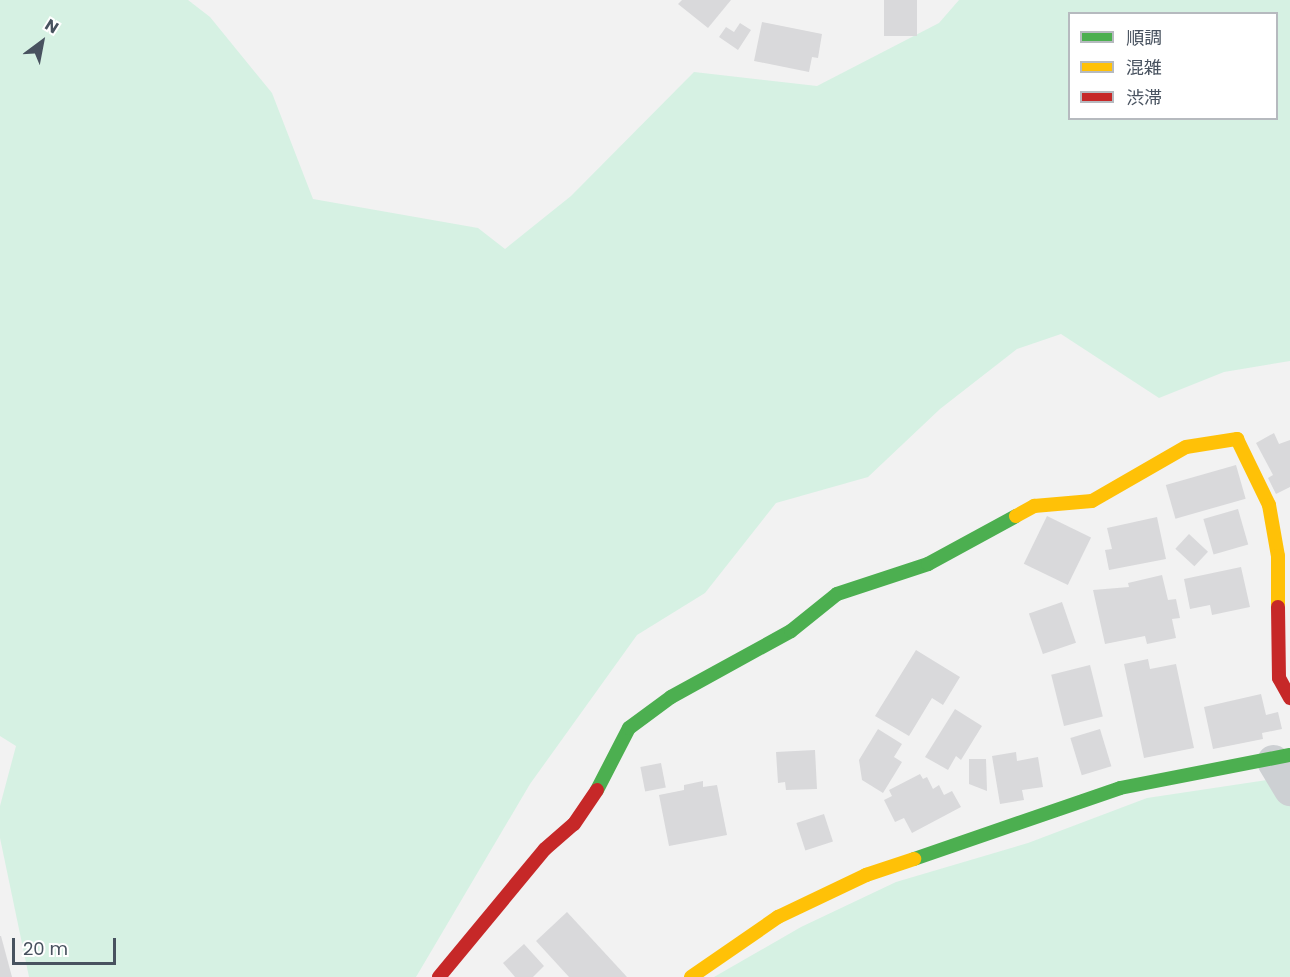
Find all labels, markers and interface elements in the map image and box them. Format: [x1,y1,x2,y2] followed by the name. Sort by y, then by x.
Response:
[12,12,72,72] north arrow
[1068,12,1278,120] legend
[41,13,63,39] text: N
[1126,25,1162,50] text: 順調
[1126,55,1162,80] text: 混雑
[1126,85,1162,110] text: 渋滞
[15,926,118,964] scale bar
[23,936,68,961] text: 20 m

